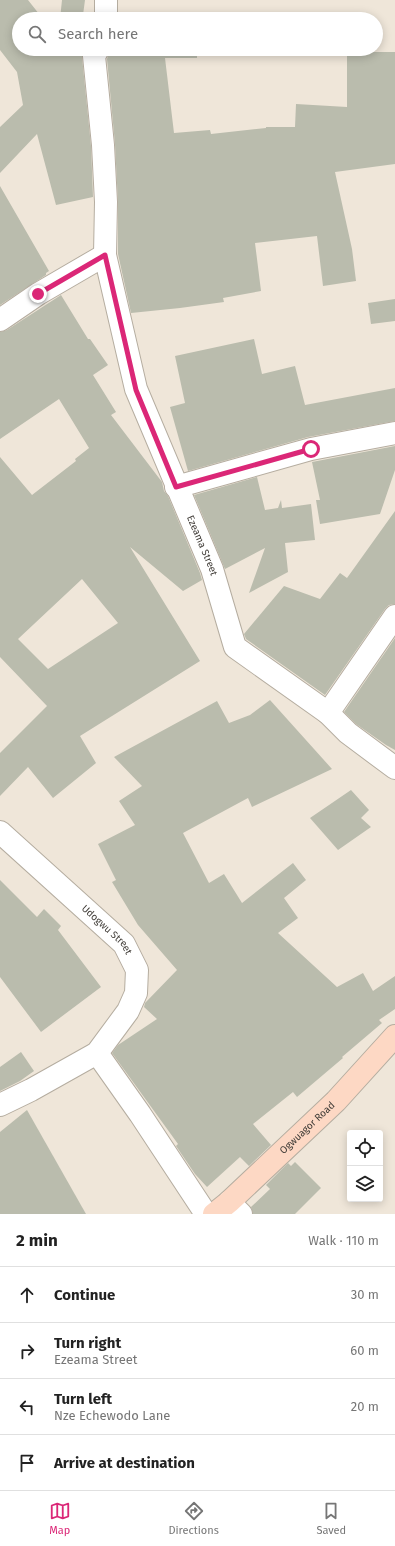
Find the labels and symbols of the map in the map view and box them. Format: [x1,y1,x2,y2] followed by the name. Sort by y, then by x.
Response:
[29,285,47,303] route end
[302,440,320,458] route start
[184,514,220,577] street label: Ezeama Street
[79,902,135,957] street label: Udogwu Street
[277,1099,337,1157] street label: Ogwuagor Road

